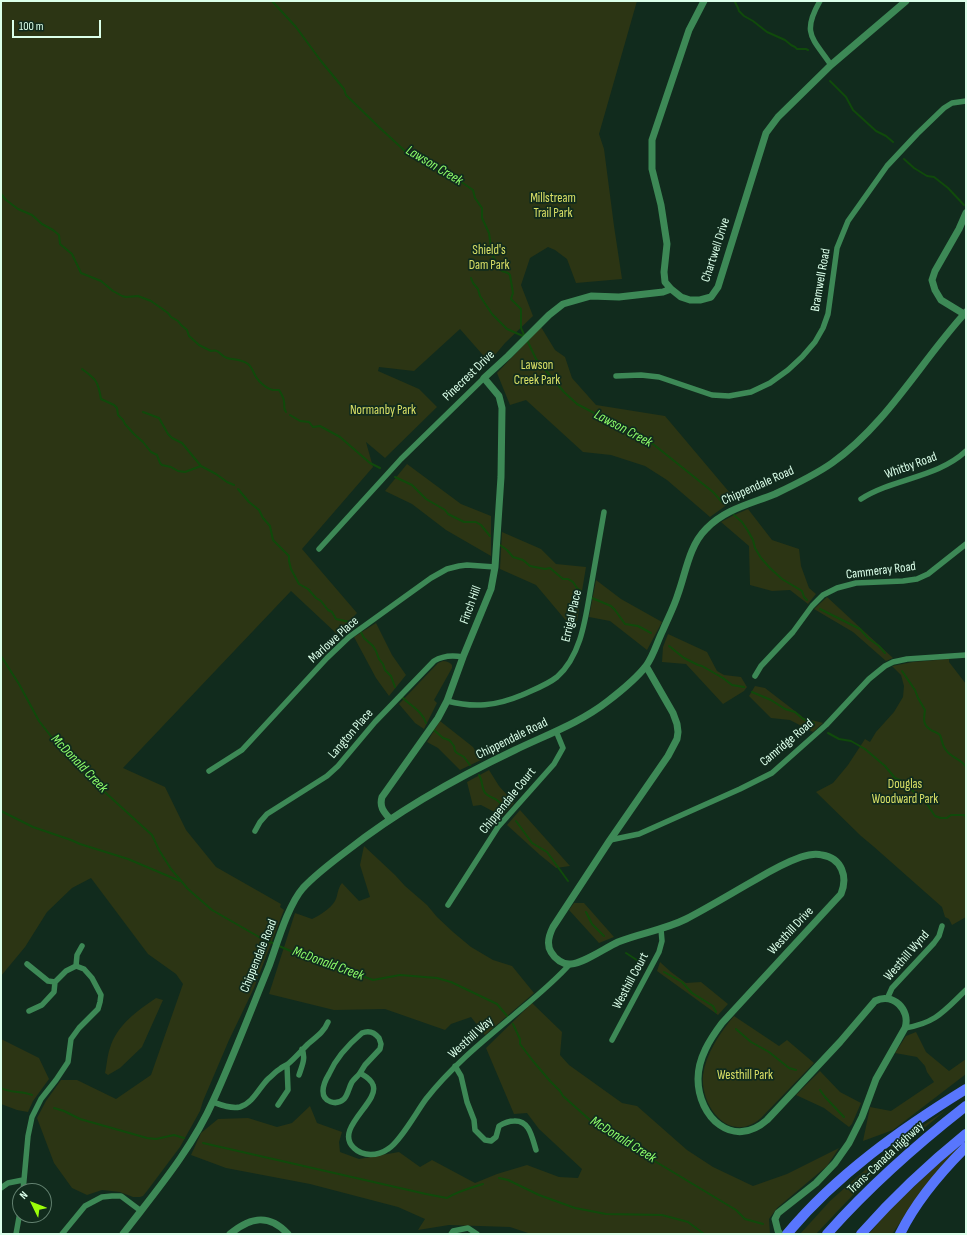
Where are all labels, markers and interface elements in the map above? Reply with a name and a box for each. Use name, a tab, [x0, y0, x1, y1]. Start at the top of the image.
scale bar	[14, 12, 103, 38]
text: 100 m	[19, 19, 44, 34]
water label: Lawson Creek	[402, 142, 466, 190]
park label: Millstream Trail Park	[530, 191, 576, 222]
street label: Chartwell Drive	[698, 216, 734, 284]
park label: Shield's Dam Park	[469, 243, 509, 274]
street label: Bramwell Road	[808, 247, 834, 313]
street label: Pinecrest Drive	[440, 347, 498, 405]
park label: Lawson Creek Park	[514, 358, 560, 389]
park label: Normanby Park	[350, 403, 416, 419]
water label: Lawson Creek	[591, 407, 655, 451]
street label: Whitby Road	[883, 449, 939, 483]
street label: Chippendale Road	[719, 463, 797, 509]
street label: Cammeray Road	[845, 559, 917, 583]
street label: Finch Hill	[457, 584, 485, 626]
street label: Errigal Place	[558, 588, 586, 644]
street label: Marlowe Place	[306, 613, 362, 667]
street label: Langton Place	[325, 706, 377, 762]
street label: Chippendale Road	[474, 715, 550, 763]
street label: Camridge Road	[757, 716, 817, 770]
water label: McDonald Creek	[47, 731, 111, 797]
street label: Chippendale Court	[476, 765, 540, 837]
park label: Douglas Woodward Park	[872, 777, 938, 808]
street label: Westhill Drive	[765, 904, 817, 958]
street label: Chippendale Road	[237, 917, 281, 995]
street label: Westhill Wynd	[881, 928, 933, 984]
water label: McDonald Creek	[290, 943, 366, 985]
street label: Westhill Court	[610, 950, 652, 1012]
street label: Westhill Way	[445, 1014, 497, 1062]
park label: Westhill Park	[717, 1068, 773, 1084]
water label: McDonald Creek	[587, 1113, 659, 1167]
street label: Trans-Canada Highway	[845, 1119, 927, 1197]
north arrow	[12, 1183, 52, 1223]
text: N	[17, 1189, 30, 1202]

